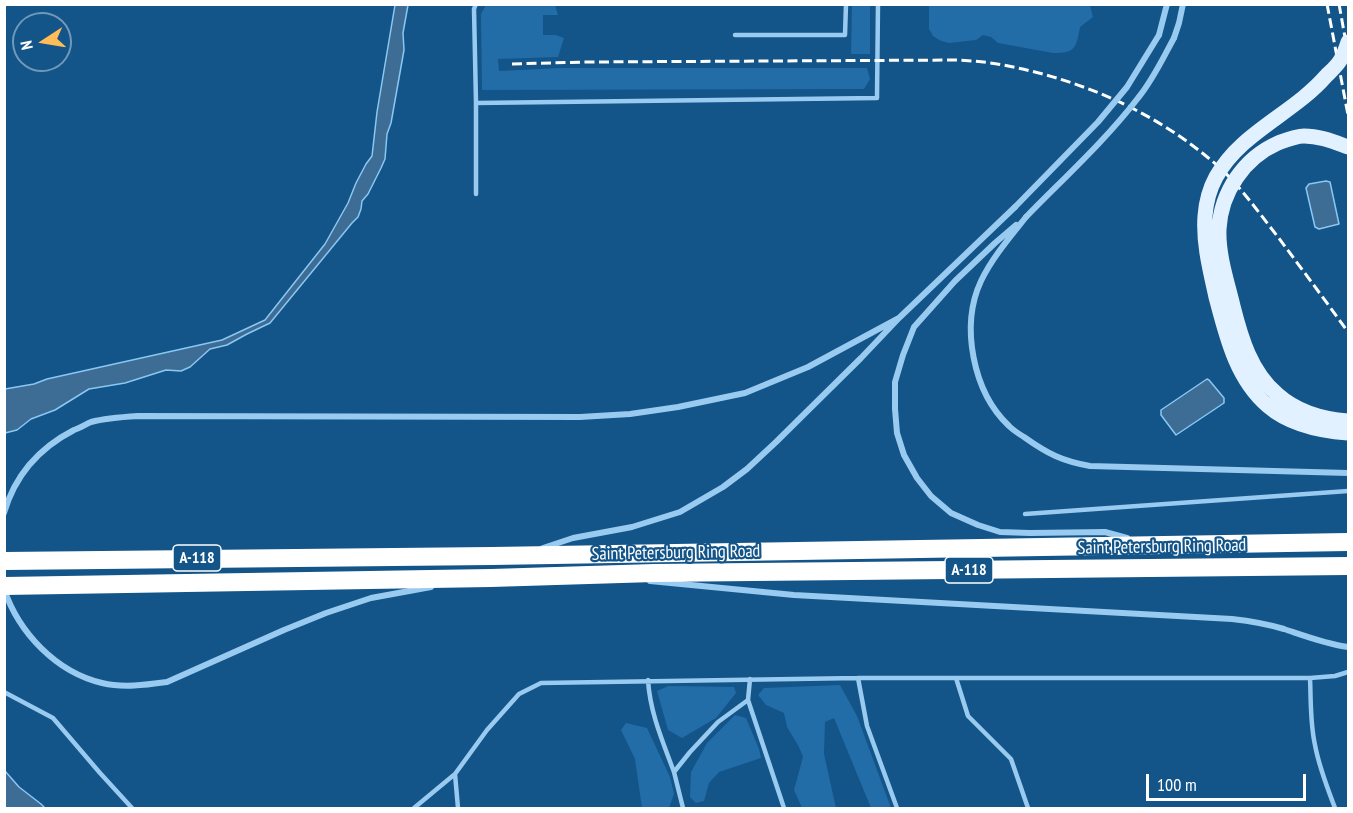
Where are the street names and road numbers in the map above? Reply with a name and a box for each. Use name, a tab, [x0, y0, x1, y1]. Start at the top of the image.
street label: Saint Petersburg Ring Road	[1077, 535, 1247, 559]
street label: Saint Petersburg Ring Road	[591, 541, 761, 565]
road number: А-118	[173, 545, 221, 571]
road number: А-118	[945, 557, 993, 583]

